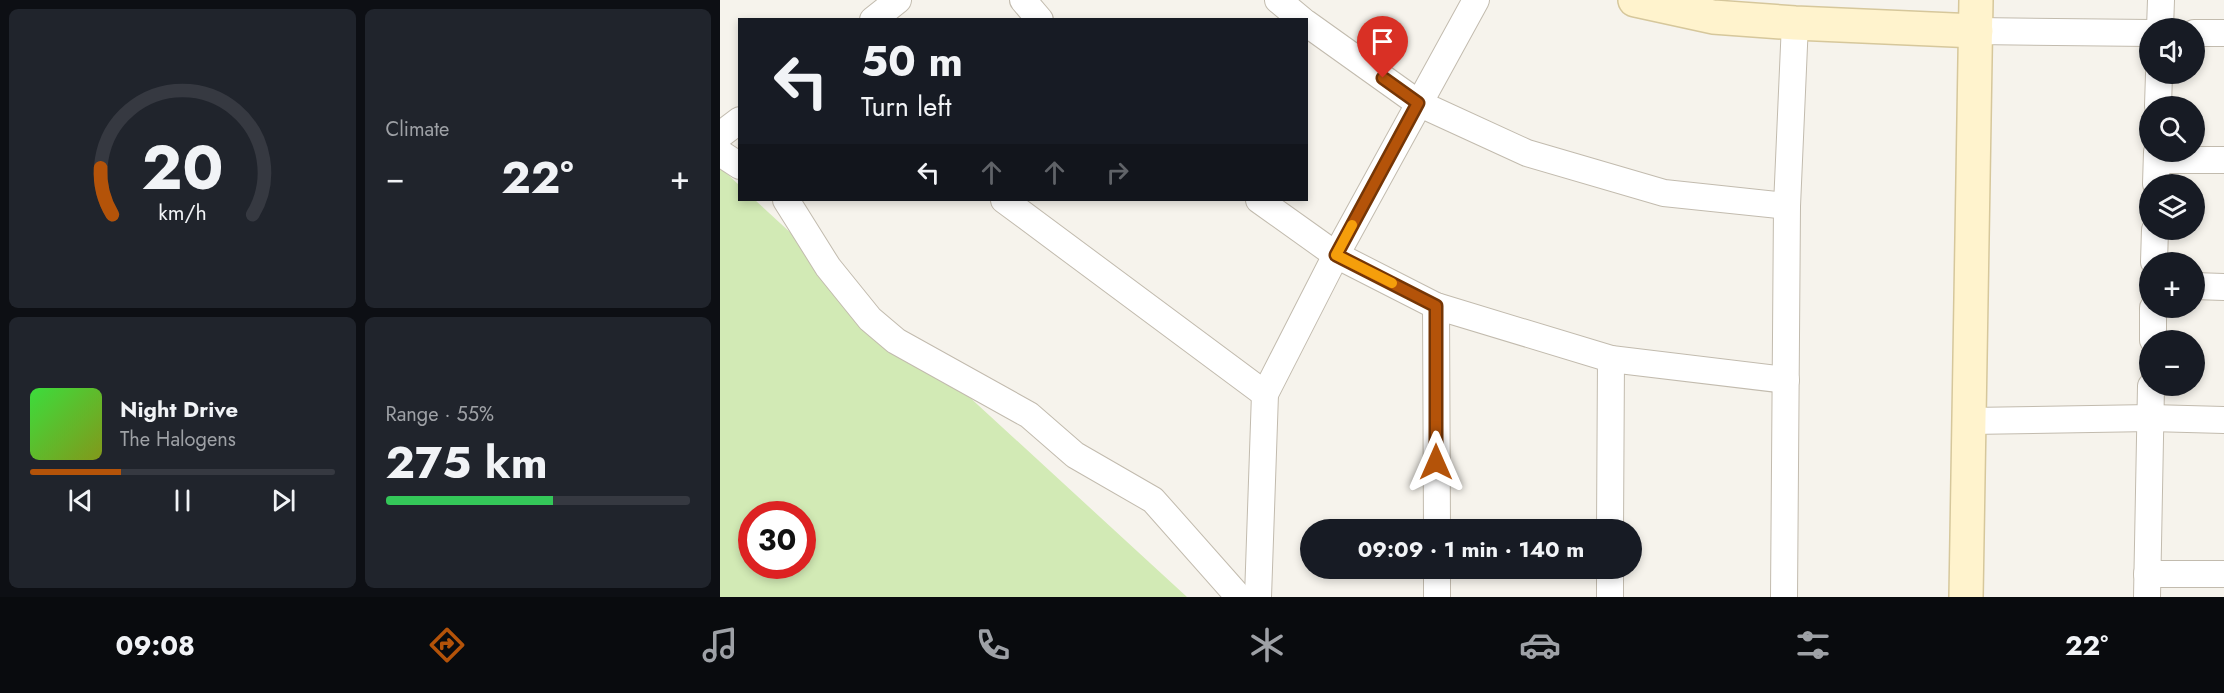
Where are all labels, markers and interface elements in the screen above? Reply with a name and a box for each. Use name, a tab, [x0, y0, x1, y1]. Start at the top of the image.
pin	[1357, 16, 1408, 78]
map controls	[2139, 18, 2205, 396]
button: sound	[2139, 18, 2205, 84]
icon: arrive	[1366, 25, 1399, 58]
text: 50 m	[861, 31, 963, 92]
icon: left	[762, 42, 840, 120]
text: Turn left	[861, 87, 951, 126]
button: search	[2139, 96, 2205, 162]
text: Climate	[386, 115, 449, 144]
text: 20	[141, 122, 223, 212]
text: 22°	[501, 145, 574, 210]
text: −	[386, 154, 405, 201]
text: +	[670, 154, 690, 201]
icon: left	[912, 156, 945, 189]
icon: ahead	[975, 156, 1008, 189]
icon: ahead	[1038, 156, 1071, 189]
icon: right	[1101, 156, 1134, 189]
button: layers	[2139, 174, 2205, 240]
text: km/h	[158, 198, 206, 229]
button: +	[2139, 252, 2205, 318]
button: −	[2139, 330, 2205, 396]
text: Night Drive	[120, 393, 238, 425]
text: Range · 55%	[386, 400, 494, 429]
text: The Halogens	[120, 425, 236, 454]
text: 275 km	[386, 430, 548, 495]
position arrow	[1404, 430, 1468, 494]
icon: previous	[64, 484, 97, 517]
icon: pause	[166, 484, 199, 517]
icon: next	[267, 484, 300, 517]
speed limit sign: 30	[738, 501, 816, 579]
text: 09:09 · 1 min · 140 m	[1358, 533, 1584, 565]
icon: directions	[426, 624, 468, 666]
icon: music	[699, 624, 741, 666]
icon: phone	[972, 624, 1014, 666]
icon: climate	[1246, 624, 1288, 666]
icon: car	[1519, 624, 1561, 666]
icon: filters	[1792, 624, 1834, 666]
text: 09:08	[116, 626, 195, 665]
text: 22°	[2065, 626, 2108, 665]

